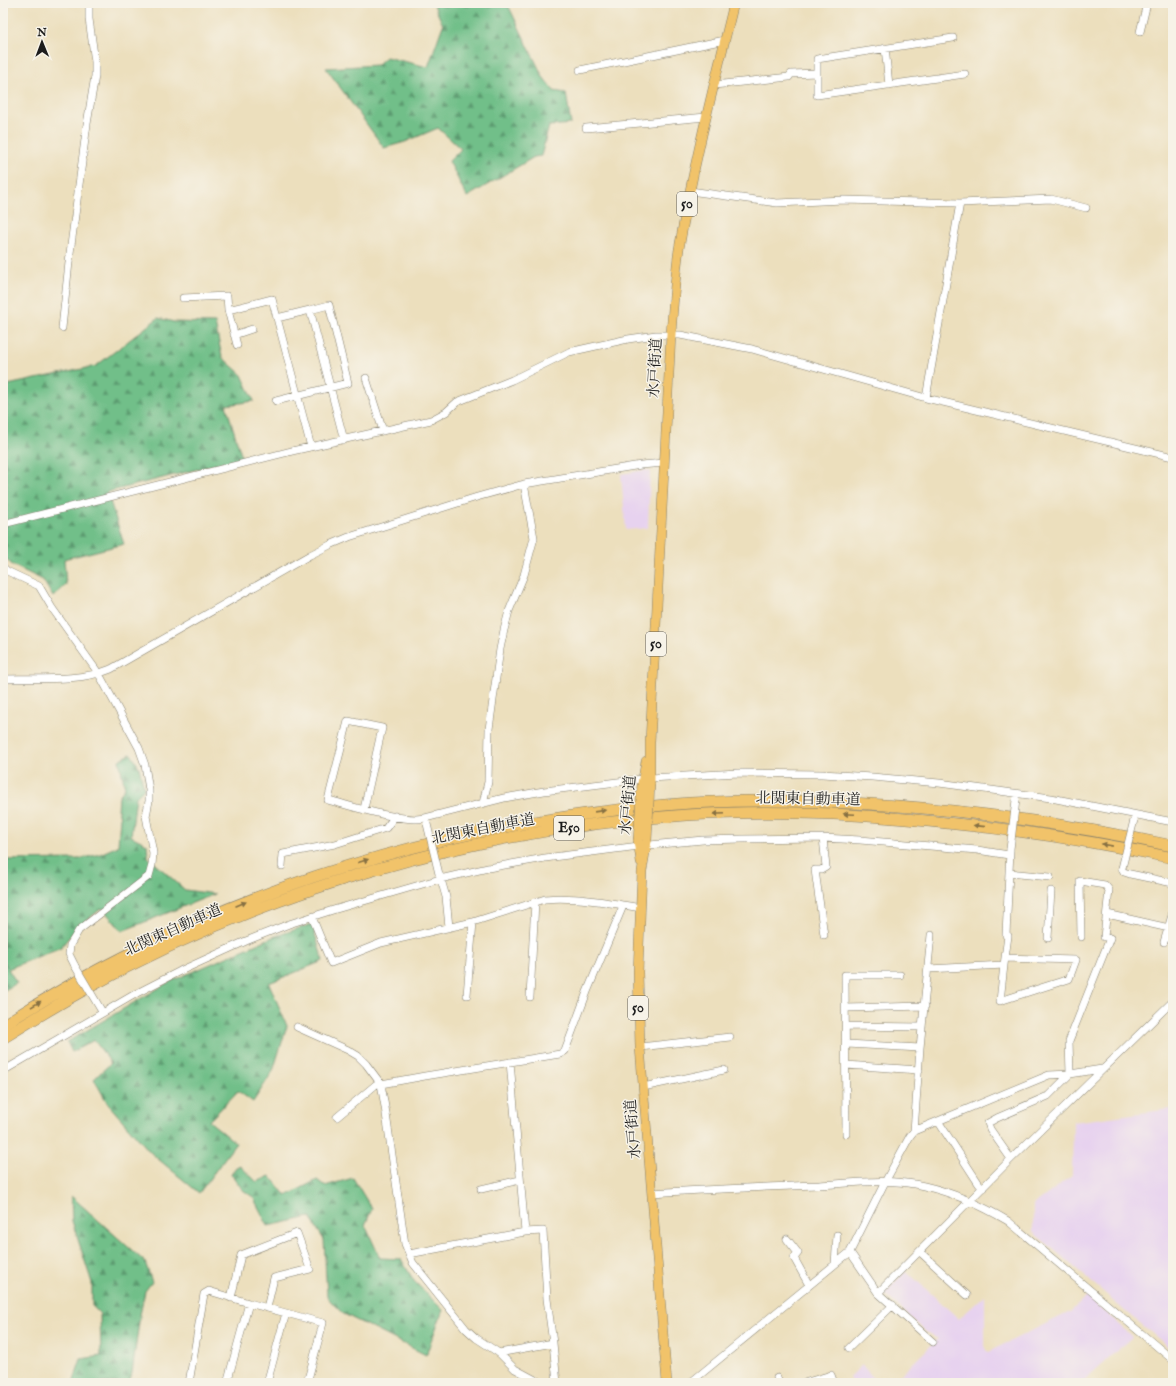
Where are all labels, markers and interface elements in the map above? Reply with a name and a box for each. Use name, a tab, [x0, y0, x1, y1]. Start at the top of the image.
north arrow	[22, 22, 62, 62]
text: N	[36, 26, 47, 40]
road number: 50	[677, 192, 697, 216]
street label: 水戸街道	[644, 338, 666, 398]
road number: 50	[646, 632, 666, 656]
street label: 水戸街道	[616, 774, 640, 836]
street label: 北関東自動車道	[755, 789, 861, 809]
one-way arrow	[594, 808, 606, 814]
street label: 北関東自動車道	[430, 810, 536, 848]
one-way arrow	[712, 811, 725, 817]
one-way arrow	[843, 811, 855, 818]
road number: E50	[554, 816, 584, 840]
one-way arrow	[973, 823, 985, 829]
one-way arrow	[1101, 842, 1113, 848]
one-way arrow	[357, 858, 369, 864]
street label: 北関東自動車道	[121, 900, 225, 960]
one-way arrow	[235, 900, 247, 906]
road number: 50	[628, 996, 648, 1020]
one-way arrow	[31, 1000, 41, 1008]
street label: 水戸街道	[621, 1098, 645, 1160]

